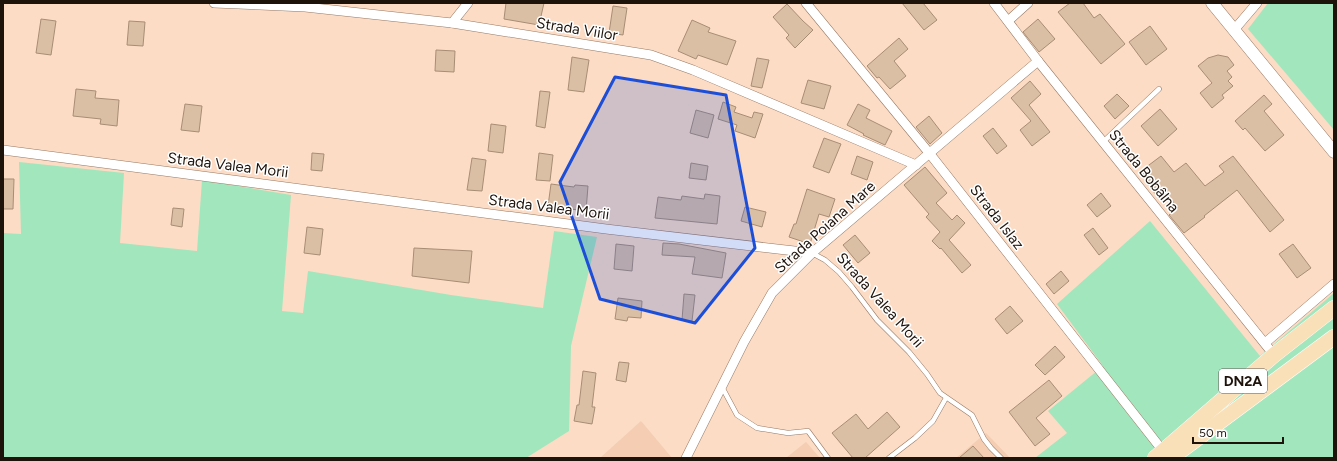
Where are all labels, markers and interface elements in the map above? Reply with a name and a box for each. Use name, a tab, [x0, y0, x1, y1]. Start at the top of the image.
street label: Strada Viilor	[535, 14, 619, 44]
street label: Strada Bobâlna	[1105, 126, 1183, 216]
street label: Strada Valea Morii	[167, 149, 289, 181]
street label: Strada Poiana Mare	[771, 177, 879, 277]
street label: Strada Islaz	[966, 181, 1028, 253]
street label: Strada Valea Morii	[488, 191, 610, 223]
street label: Strada Valea Morii	[833, 249, 927, 351]
road number: DN2A	[1219, 369, 1267, 393]
scale bar	[1193, 419, 1283, 445]
text: 50 m	[1199, 426, 1227, 440]

